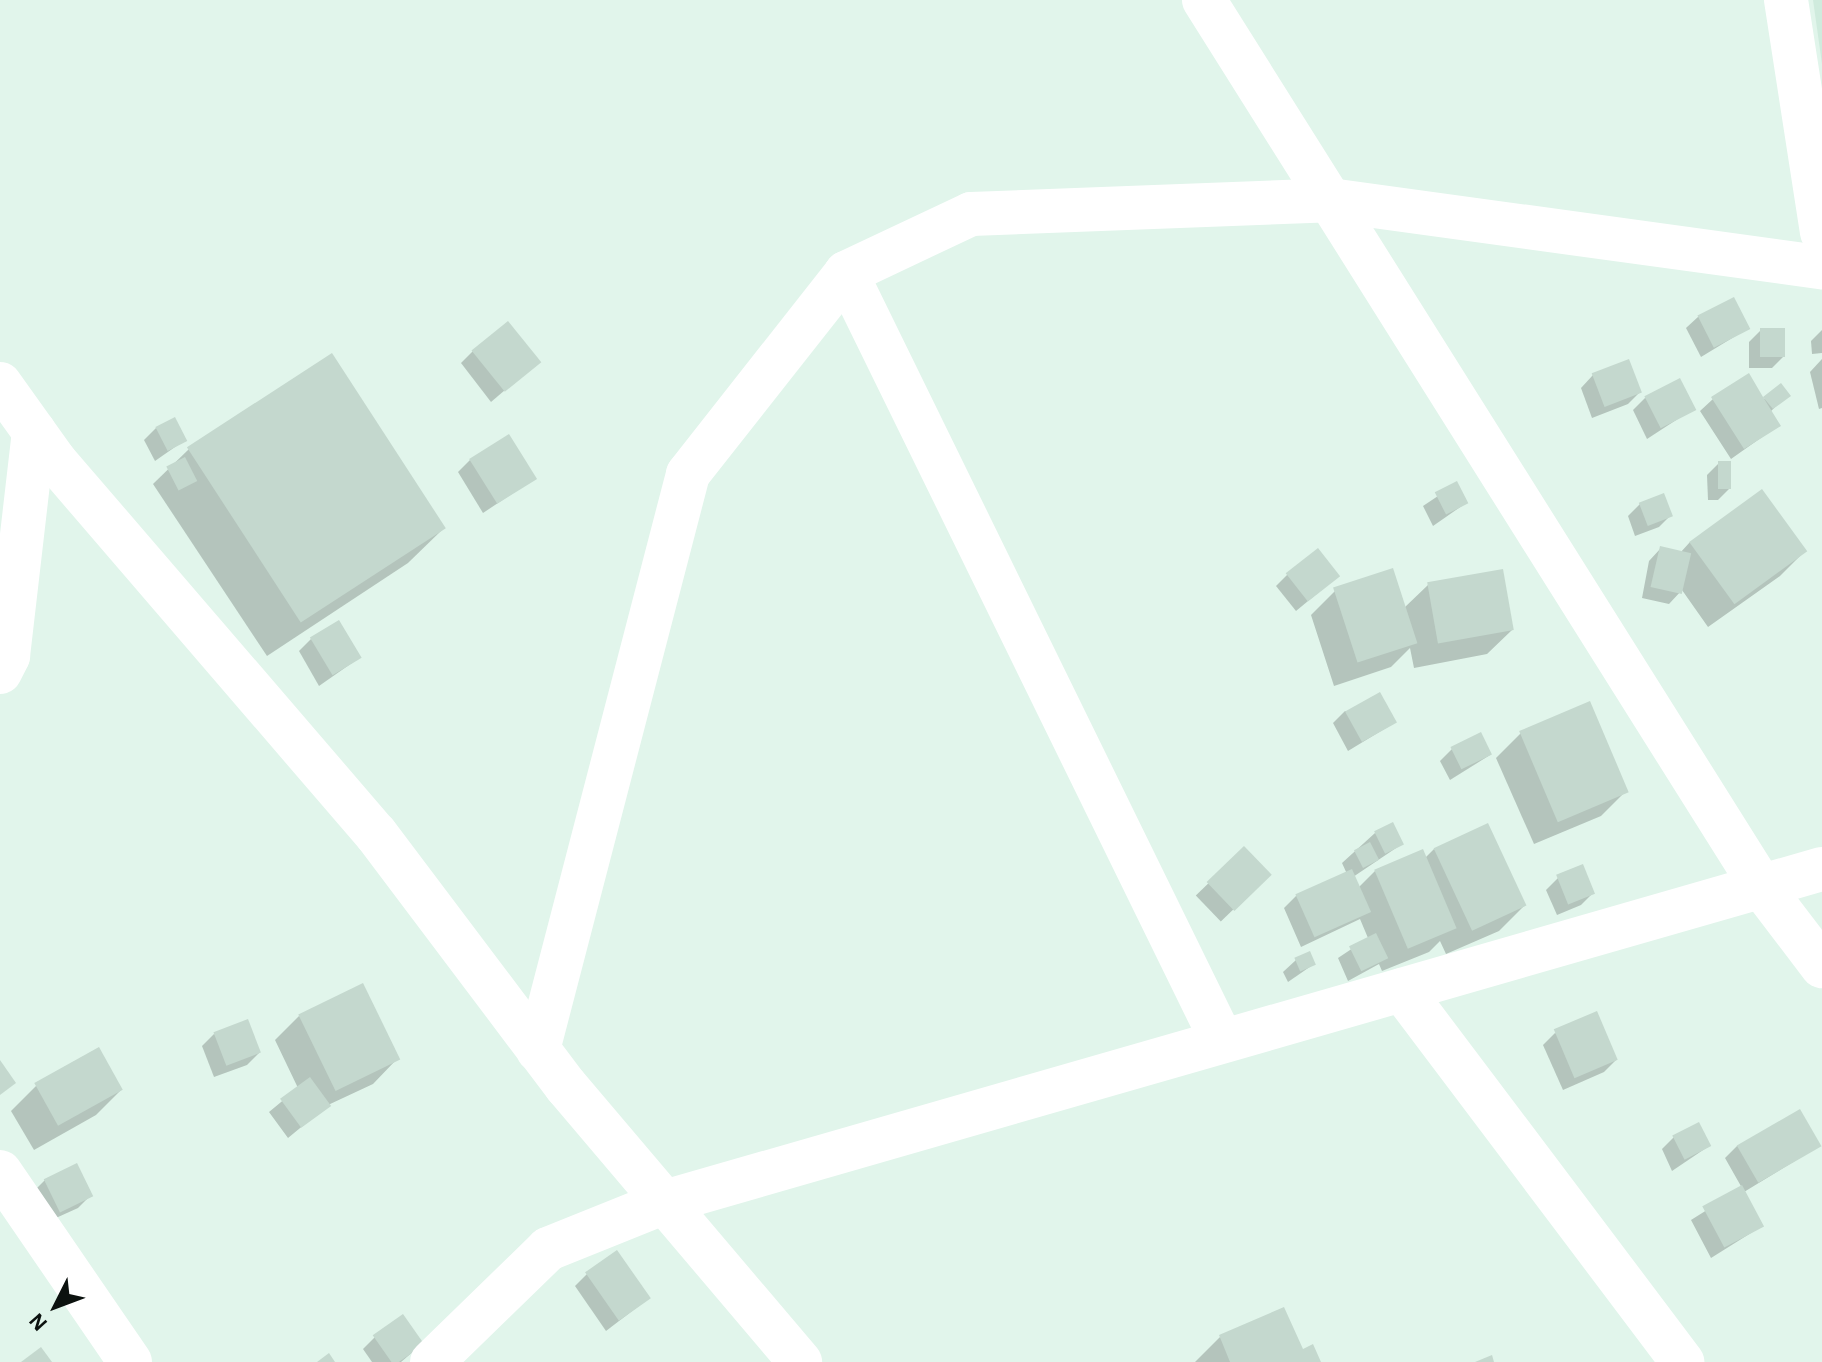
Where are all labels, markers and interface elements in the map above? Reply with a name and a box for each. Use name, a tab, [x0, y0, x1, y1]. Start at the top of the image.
north arrow	[16, 1266, 96, 1346]
text: N	[25, 1309, 51, 1335]

